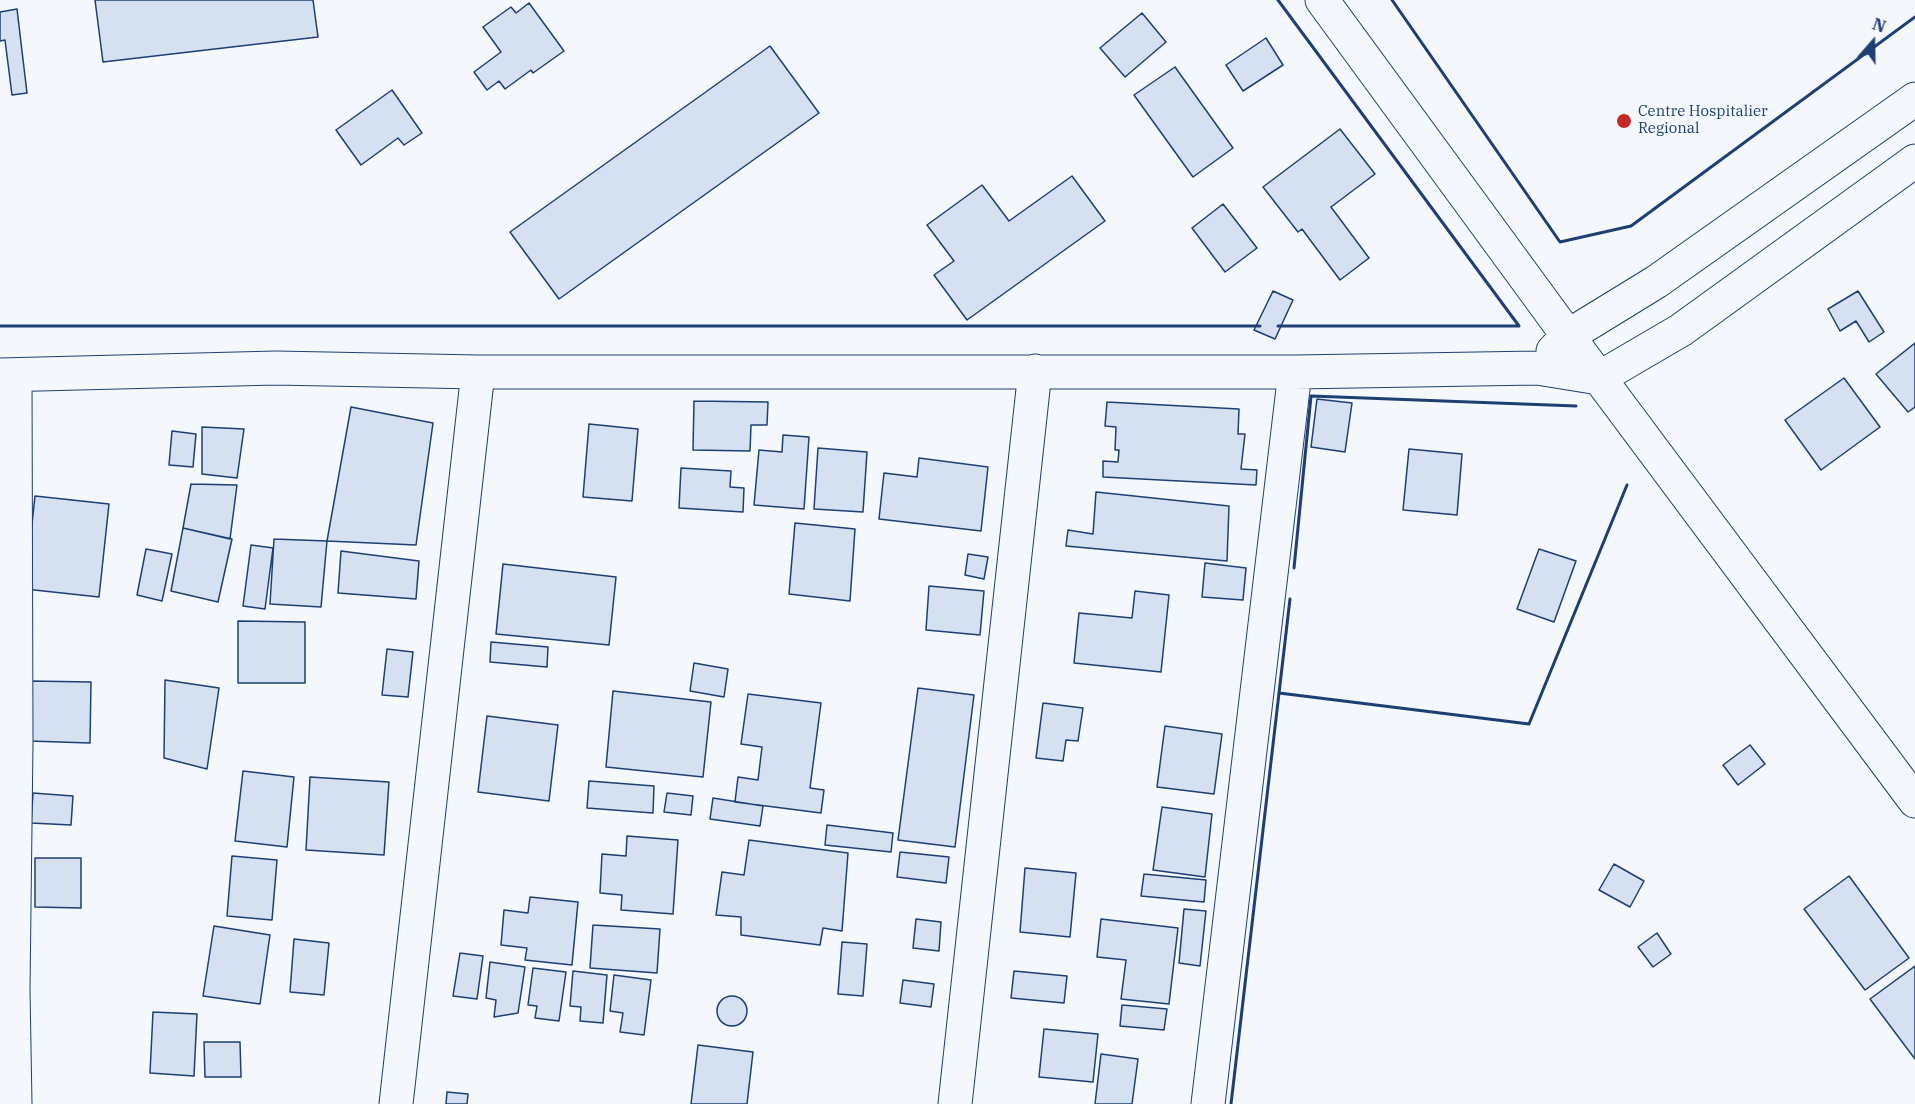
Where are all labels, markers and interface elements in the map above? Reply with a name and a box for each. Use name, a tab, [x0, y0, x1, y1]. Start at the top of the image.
north arrow	[1843, 12, 1903, 72]
text: N	[1870, 14, 1889, 37]
place label: Centre Hospitalier Regional	[1638, 103, 1768, 138]
marker: Centre Hospitalier Regional	[1615, 112, 1633, 130]

